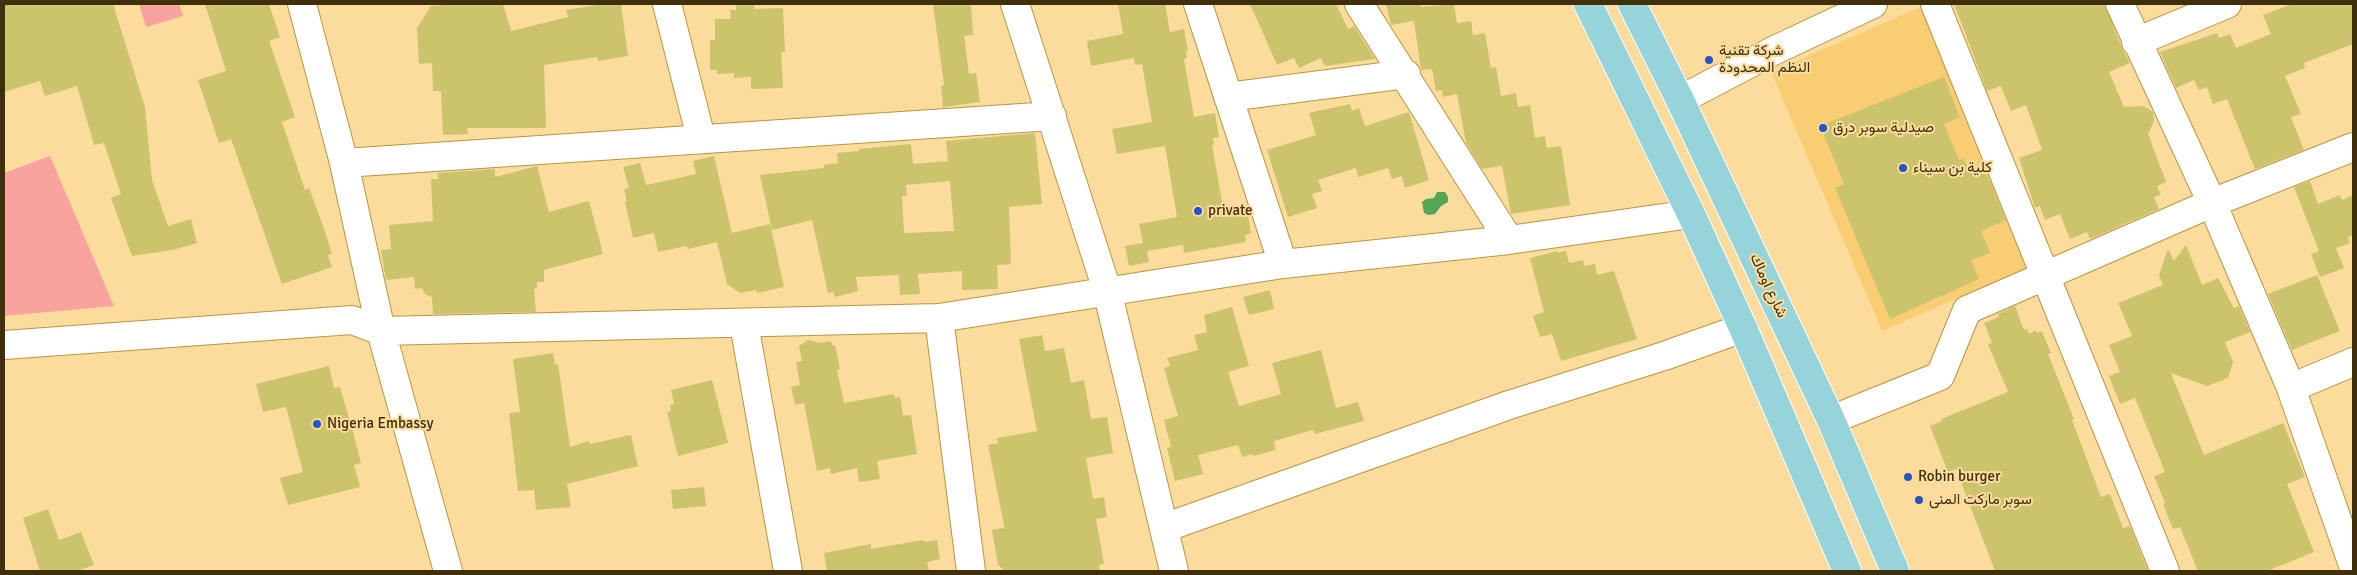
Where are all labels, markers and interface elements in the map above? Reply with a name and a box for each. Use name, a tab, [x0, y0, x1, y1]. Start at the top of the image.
place label: شركة تقنية النظم المحدودة	[1719, 42, 1810, 77]
marker: شركة تقنية النظم المحدودة	[1703, 54, 1715, 66]
place label: صيدلية سوبر درق	[1833, 119, 1934, 137]
marker: صيدلية سوبر درق	[1817, 122, 1829, 134]
place label: كلية بن سيناء	[1913, 159, 1992, 177]
marker: كلية بن سيناء	[1897, 162, 1909, 174]
place label: private	[1208, 202, 1253, 220]
marker: private	[1192, 205, 1204, 217]
street label: شارع اوماك	[1745, 251, 1791, 321]
place label: Nigeria Embassy	[327, 415, 434, 433]
marker: Nigeria Embassy	[311, 418, 323, 430]
place label: Robin burger	[1918, 468, 2001, 486]
marker: Robin burger	[1902, 471, 1914, 483]
place label: سوبر ماركت المنى	[1929, 491, 2032, 509]
marker: سوبر ماركت المنى	[1913, 494, 1925, 506]

